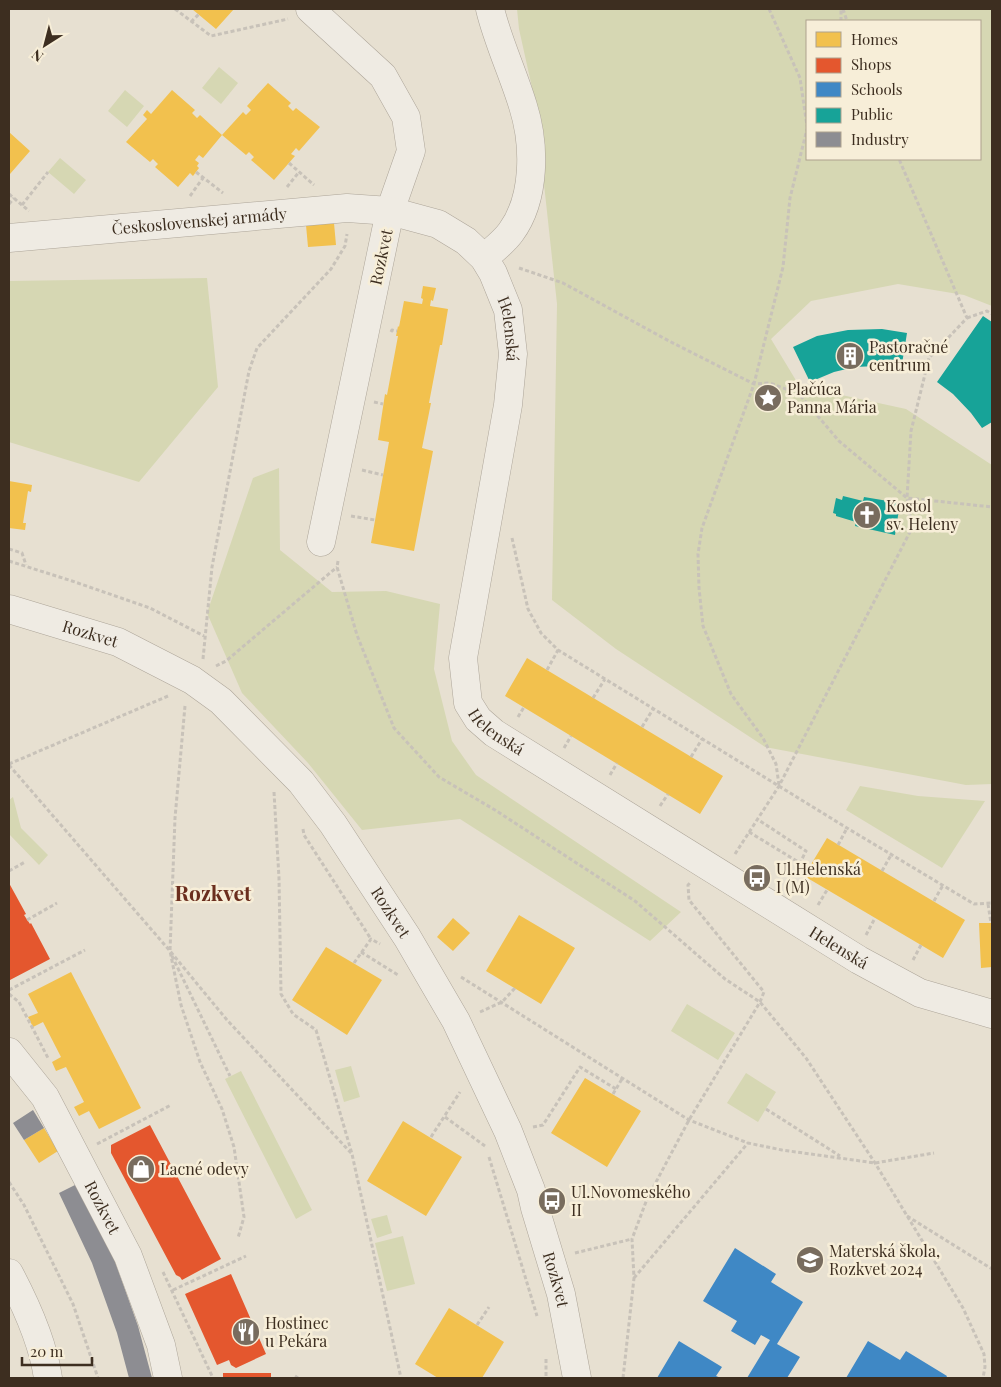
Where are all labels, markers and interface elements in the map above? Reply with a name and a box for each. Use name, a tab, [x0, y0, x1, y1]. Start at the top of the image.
north arrow	[20, 20, 70, 70]
legend	[806, 20, 981, 160]
text: Homes	[851, 29, 898, 49]
text: N	[27, 45, 47, 67]
text: Shops	[851, 54, 892, 74]
text: Schools	[851, 79, 903, 99]
text: Public	[851, 104, 893, 124]
text: Industry	[851, 129, 909, 149]
street label: Československej armády	[111, 202, 288, 239]
street label: Rozkvet	[364, 227, 397, 287]
street label: Helenská	[493, 293, 524, 363]
place label: Pastoračné centrum	[869, 336, 948, 375]
building icon: Pastoračné centrum	[835, 341, 865, 371]
place label: Plačúca Panna Mária	[787, 378, 877, 417]
place icon: Plačúca Panna Mária	[753, 383, 783, 413]
place label: Kostol sv. Heleny	[886, 495, 958, 534]
church icon: Kostol sv. Heleny	[852, 500, 882, 530]
street label: Rozkvet	[60, 615, 121, 652]
street label: Helenská	[464, 704, 529, 759]
place label: Ul.Helenská I (M)	[776, 858, 861, 897]
bus stop icon: Ul.Helenská I (M)	[742, 863, 772, 893]
district label: Rozkvet	[175, 878, 252, 906]
street label: Rozkvet	[367, 882, 416, 942]
street label: Helenská	[806, 921, 872, 973]
shop icon: Lacné odevy	[126, 1154, 156, 1184]
place label: Lacné odevy	[160, 1158, 249, 1179]
street label: Rozkvet	[80, 1177, 126, 1237]
place label: Ul.Novomeského II	[571, 1181, 691, 1220]
bus stop icon: Ul.Novomeského II	[537, 1186, 567, 1216]
place label: Materská škola, Rozkvet 2024	[829, 1240, 940, 1279]
school or university icon: Materská škola, Rozkvet 2024	[795, 1245, 825, 1275]
street label: Rozkvet	[539, 1249, 574, 1309]
place label: Hostinec u Pekára	[265, 1312, 329, 1351]
restaurant icon: Hostinec u Pekára	[231, 1317, 261, 1347]
scale bar	[22, 1334, 92, 1366]
text: 20 m	[30, 1341, 64, 1361]

